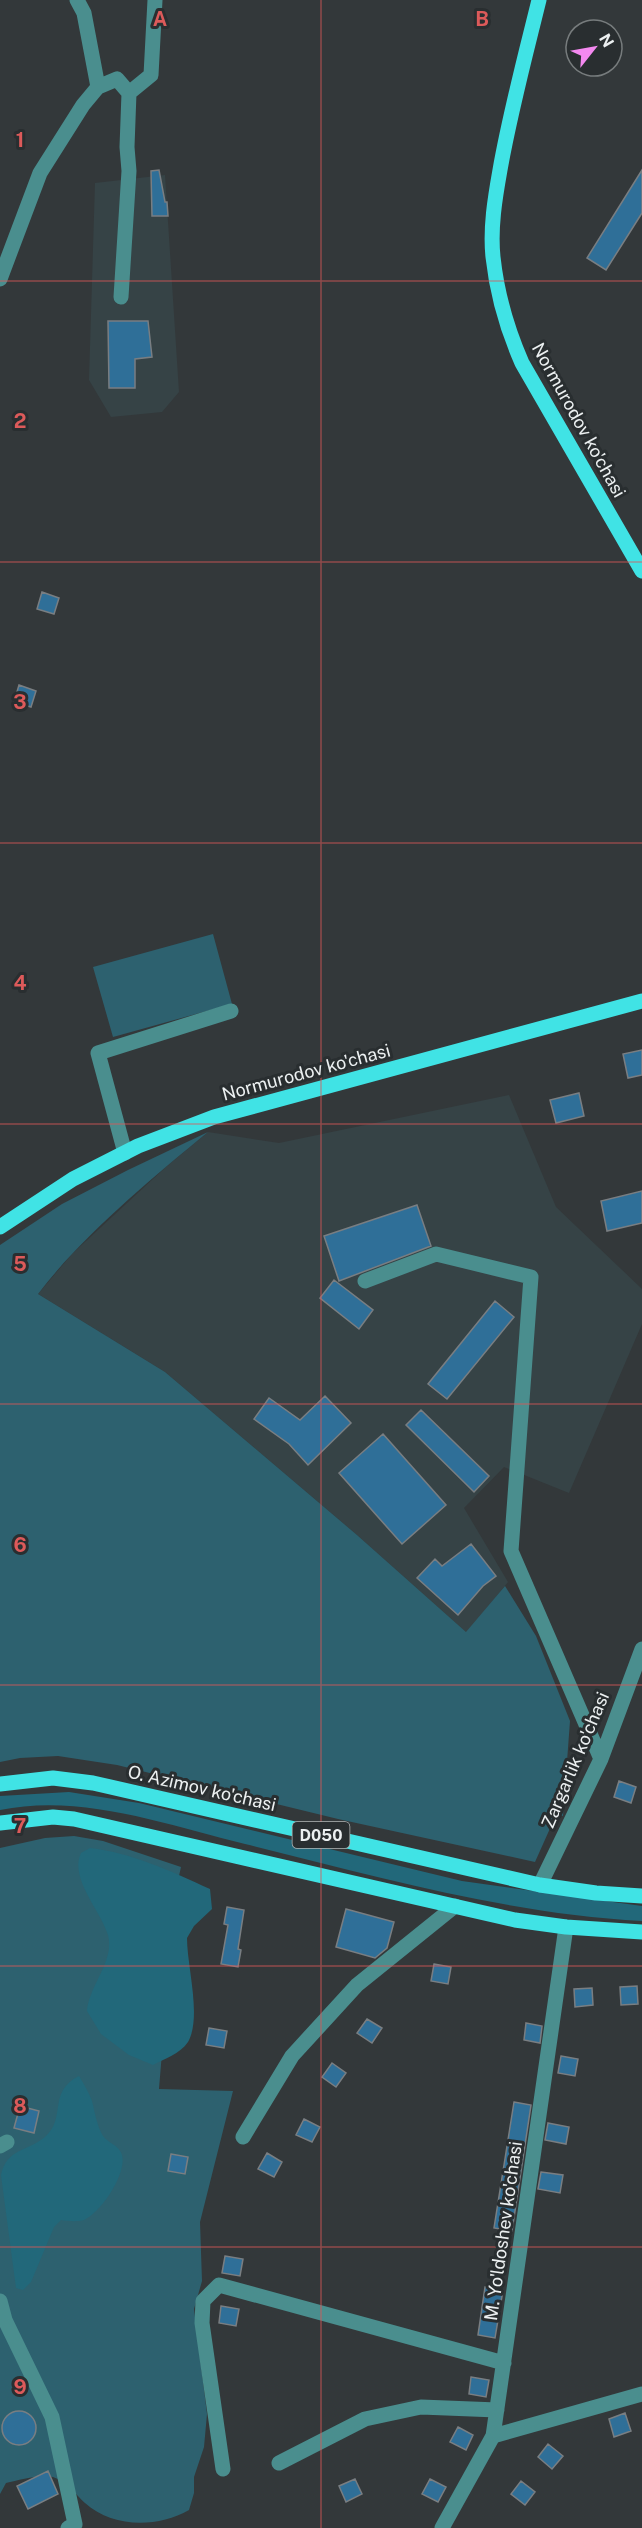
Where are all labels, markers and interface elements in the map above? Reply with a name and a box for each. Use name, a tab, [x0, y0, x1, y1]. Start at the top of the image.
text: A	[153, 7, 167, 31]
text: B	[475, 7, 489, 31]
north arrow	[564, 18, 624, 78]
text: N	[595, 30, 618, 51]
text: 1	[16, 128, 24, 152]
street label: Normurodov ko'chasi	[528, 339, 630, 501]
text: 2	[14, 409, 26, 433]
text: 3	[13, 690, 27, 714]
text: 4	[13, 971, 27, 995]
street label: Normurodov ko'chasi	[220, 1039, 392, 1105]
text: 5	[13, 1252, 27, 1276]
text: 6	[13, 1533, 27, 1557]
street label: Zargarlik ko'chasi	[537, 1689, 613, 1831]
street label: O. Azimov ko'chasi	[126, 1761, 278, 1815]
text: 7	[14, 1814, 26, 1838]
road number: D050	[292, 1822, 350, 1848]
text: 8	[13, 2094, 27, 2118]
street label: M. Yo'ldoshev ko'chasi	[480, 2140, 526, 2322]
text: 9	[13, 2375, 27, 2399]

